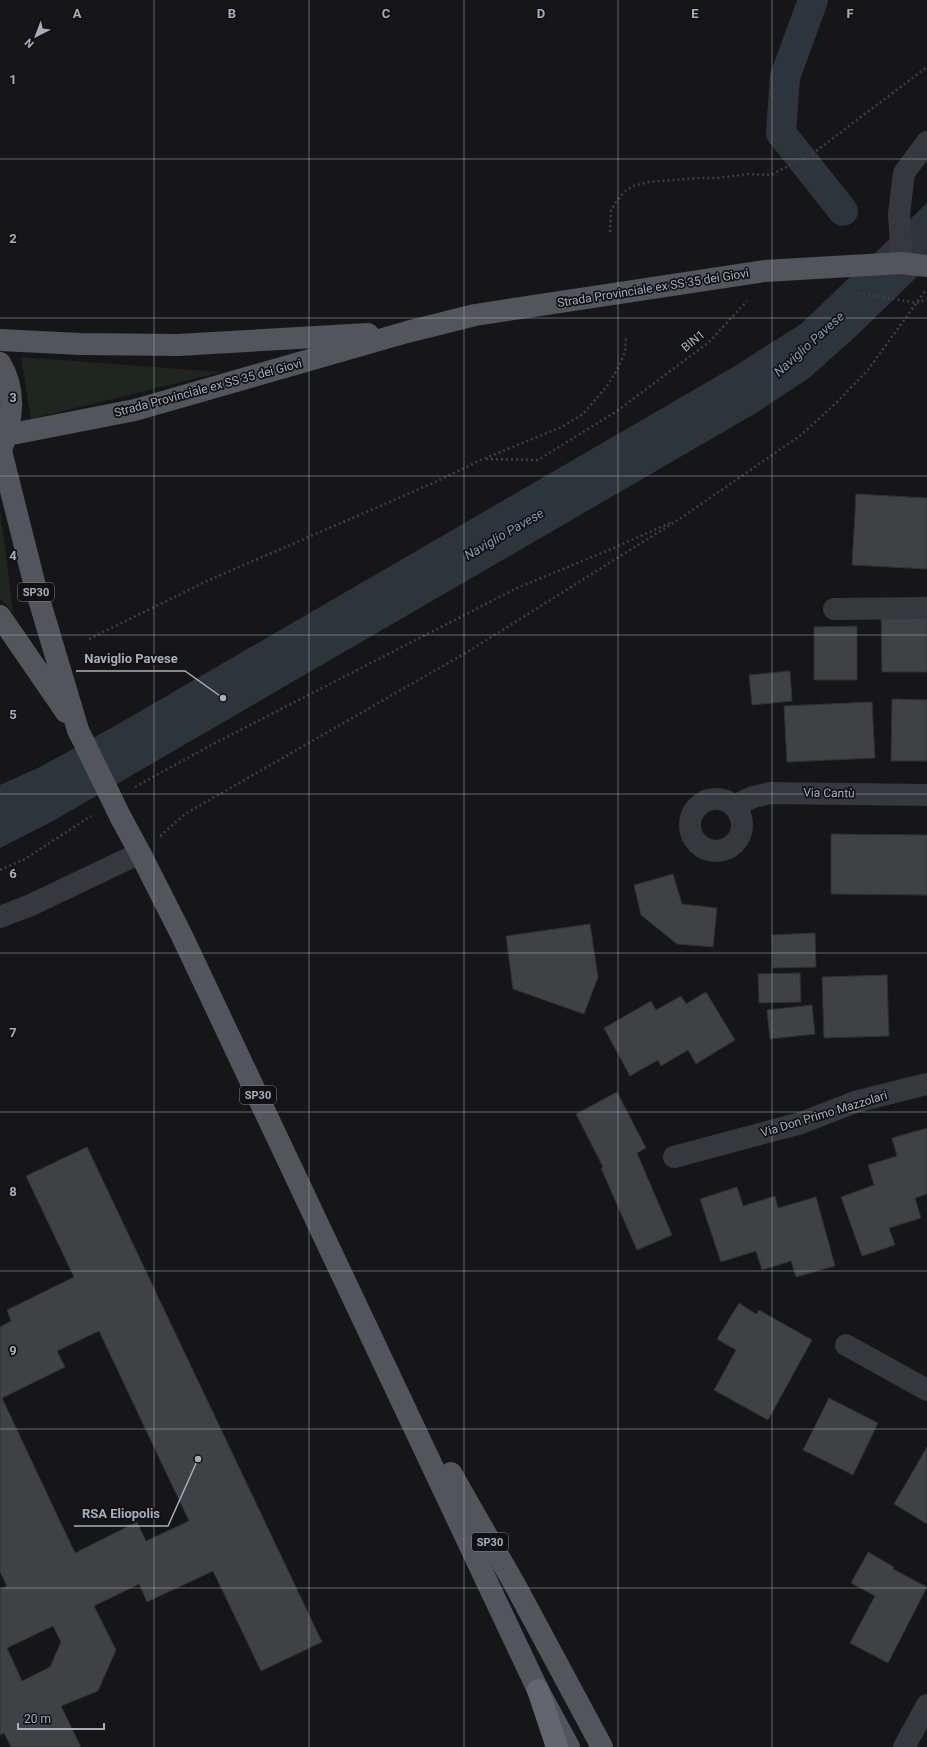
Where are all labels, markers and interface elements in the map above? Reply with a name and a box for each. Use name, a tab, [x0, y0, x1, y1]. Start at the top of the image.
text: A	[73, 6, 82, 21]
text: B	[228, 6, 236, 21]
text: C	[382, 6, 391, 21]
text: D	[537, 6, 545, 21]
text: E	[691, 6, 699, 21]
text: F	[846, 6, 854, 21]
north arrow	[16, 16, 56, 56]
text: N	[22, 35, 37, 50]
text: 1	[9, 72, 17, 87]
text: 2	[9, 231, 17, 246]
street label: Strada Provinciale ex SS 35 dei Giovi	[556, 266, 750, 310]
water label: Naviglio Pavese	[771, 308, 847, 379]
street label: BIN1	[678, 327, 708, 355]
street label: Strada Provinciale ex SS 35 dei Giovi	[113, 356, 304, 420]
text: 3	[9, 390, 17, 405]
water label: Naviglio Pavese	[462, 505, 547, 563]
text: 4	[9, 548, 17, 563]
road number: SP30	[18, 583, 54, 601]
callout: Naviglio Pavese	[76, 646, 185, 671]
text: Naviglio Pavese	[84, 651, 178, 666]
text: 5	[9, 707, 17, 722]
street label: Via Cantù	[803, 786, 855, 800]
text: 6	[9, 866, 17, 881]
text: 7	[9, 1025, 17, 1040]
road number: SP30	[240, 1086, 276, 1104]
street label: Via Don Primo Mazzolari	[759, 1088, 889, 1140]
text: 8	[9, 1184, 17, 1199]
text: 9	[9, 1343, 17, 1358]
callout: RSA Eliopolis	[74, 1501, 168, 1526]
text: RSA Eliopolis	[82, 1506, 160, 1521]
road number: SP30	[472, 1533, 508, 1551]
scale bar	[18, 1705, 104, 1731]
text: 20 m	[24, 1712, 51, 1726]

